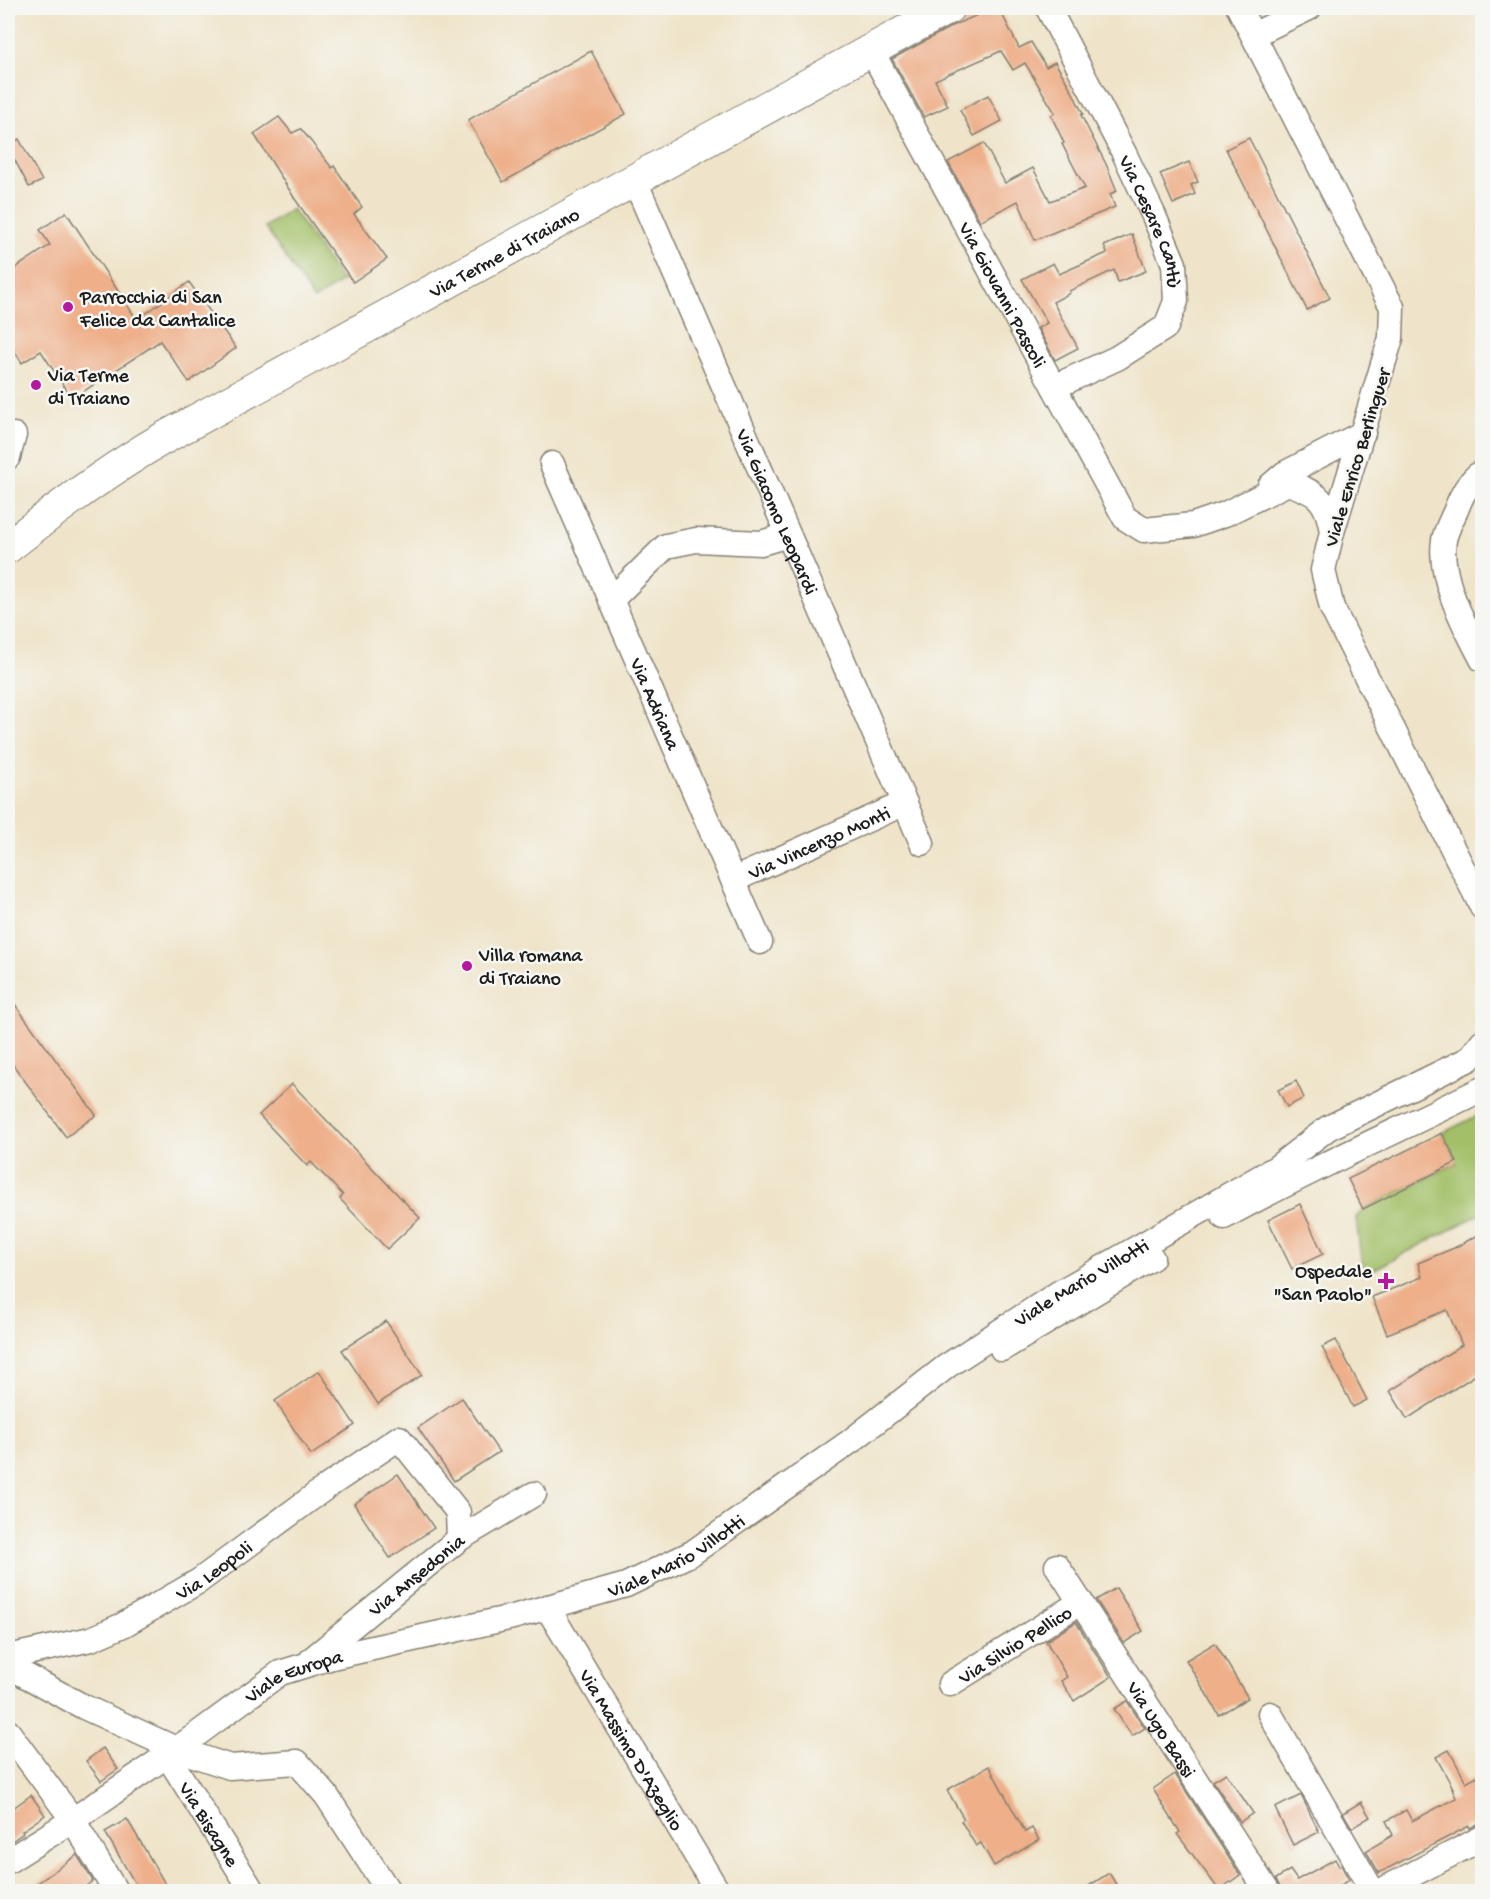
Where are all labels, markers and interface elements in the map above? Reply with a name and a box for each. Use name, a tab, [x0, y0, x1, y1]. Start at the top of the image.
street label: Via Cesare Cantù	[1111, 152, 1183, 289]
street label: Via Terme di Traiano	[425, 204, 585, 306]
street label: Via Giovanni Pascoli	[951, 218, 1049, 373]
place label: Parrocchia di San Felice da Cantalice	[79, 288, 236, 334]
marker: Parrocchia di San Felice da Cantalice	[61, 300, 75, 314]
street label: Viale Enrico Berlinguer	[1321, 364, 1398, 551]
place label: Via Terme di Traiano	[47, 366, 130, 412]
marker: Via Terme di Traiano	[29, 378, 43, 392]
street label: Via Giacomo Leopardi	[729, 425, 821, 599]
street label: Via Adriana	[622, 654, 683, 755]
street label: Via Vincenzo Monti	[745, 803, 895, 887]
place label: Villa romana di Traiano	[478, 946, 583, 992]
marker: Villa romana di Traiano	[460, 959, 474, 973]
street label: Viale Mario Villotti	[1010, 1236, 1154, 1334]
place label: Ospedale "San Paolo"	[1273, 1262, 1373, 1308]
marker: Ospedale "San Paolo"	[1377, 1272, 1395, 1290]
street label: Viale Mario Villotti	[605, 1511, 751, 1605]
street label: Via Ansedonia	[364, 1530, 471, 1624]
street label: Via Leopoli	[172, 1537, 258, 1607]
street label: Via Silvio Pellico	[954, 1603, 1077, 1691]
street label: Viale Europa	[241, 1647, 346, 1711]
street label: Via Massimo D'Azeglio	[572, 1665, 687, 1836]
street label: Via Ugo Bassi	[1119, 1678, 1199, 1783]
street label: Via Bisagne	[171, 1778, 243, 1873]

